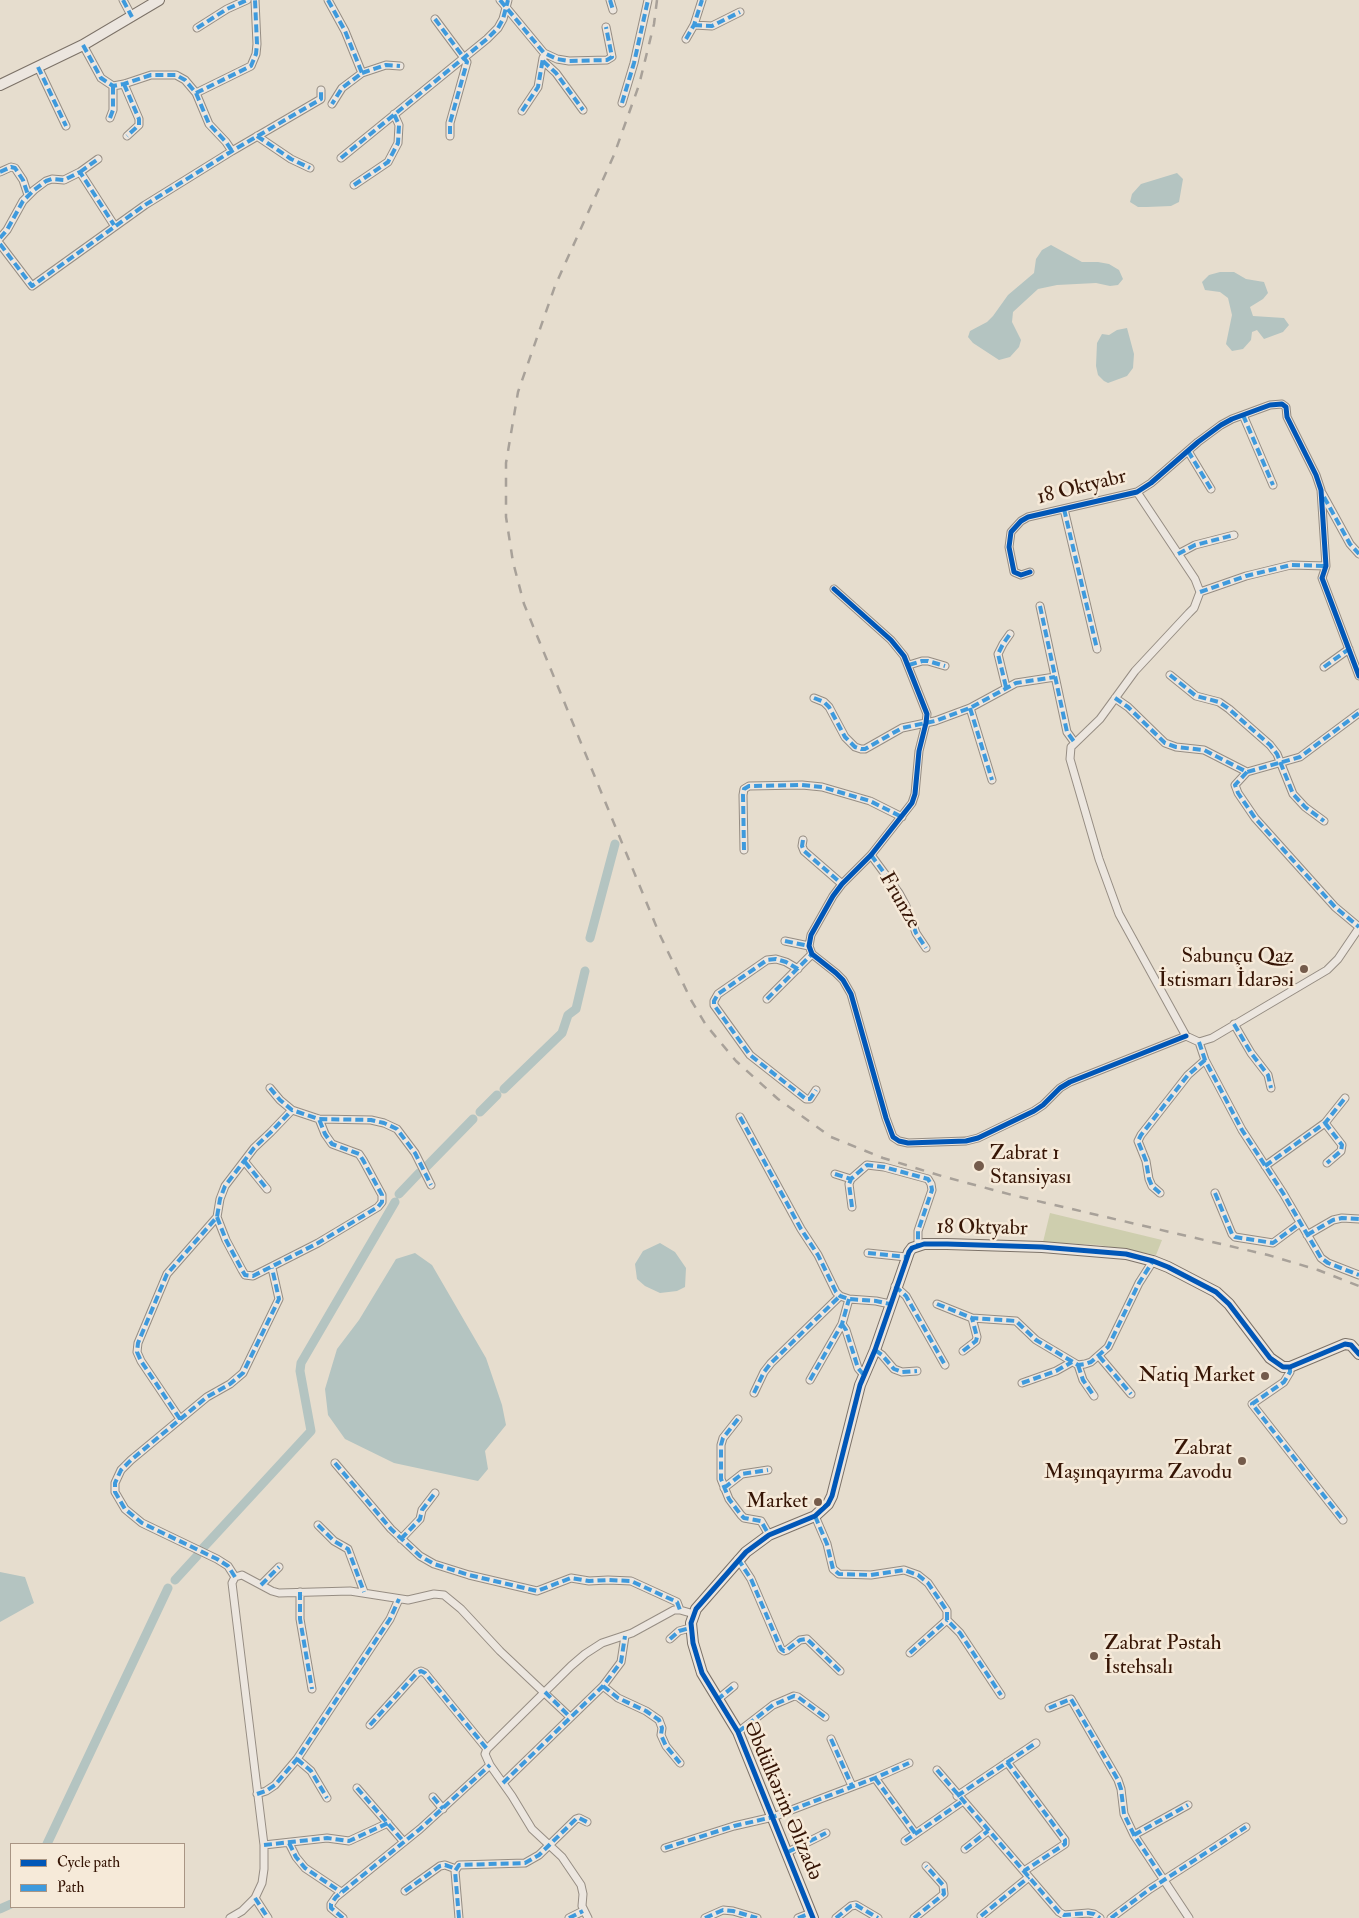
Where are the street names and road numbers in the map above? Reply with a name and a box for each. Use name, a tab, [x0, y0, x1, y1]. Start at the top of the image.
street label: 18 Oktyabr	[1035, 465, 1129, 511]
street label: Frunze	[873, 868, 925, 934]
street label: 18 Oktyabr	[936, 1216, 1028, 1242]
street label: Əbdülkərim Əlizadə	[737, 1718, 827, 1884]

